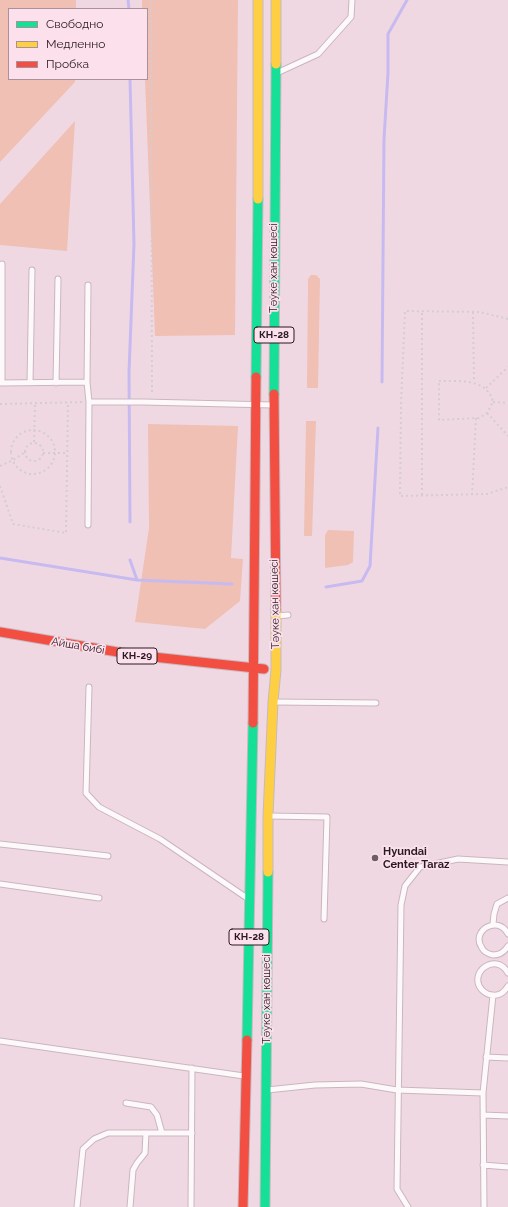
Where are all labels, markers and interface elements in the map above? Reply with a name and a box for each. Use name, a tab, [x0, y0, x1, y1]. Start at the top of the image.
legend	[8, 8, 148, 80]
text: Свободно	[46, 17, 103, 31]
text: Медленно	[46, 37, 105, 51]
text: Пробка	[46, 57, 89, 71]
street label: Тәуке хан көшесі	[267, 223, 281, 313]
road number: КН-28	[254, 327, 294, 343]
street label: Тәуке хан көшесі	[268, 559, 282, 649]
street label: Айша бибі	[50, 635, 106, 657]
road number: КН-29	[117, 648, 157, 664]
place label: Hyundai Center Taraz	[383, 845, 450, 871]
marker: Hyundai Center Taraz	[370, 853, 380, 863]
road number: КН-28	[229, 929, 269, 945]
street label: Тәуке хан көшесі	[260, 954, 274, 1044]

